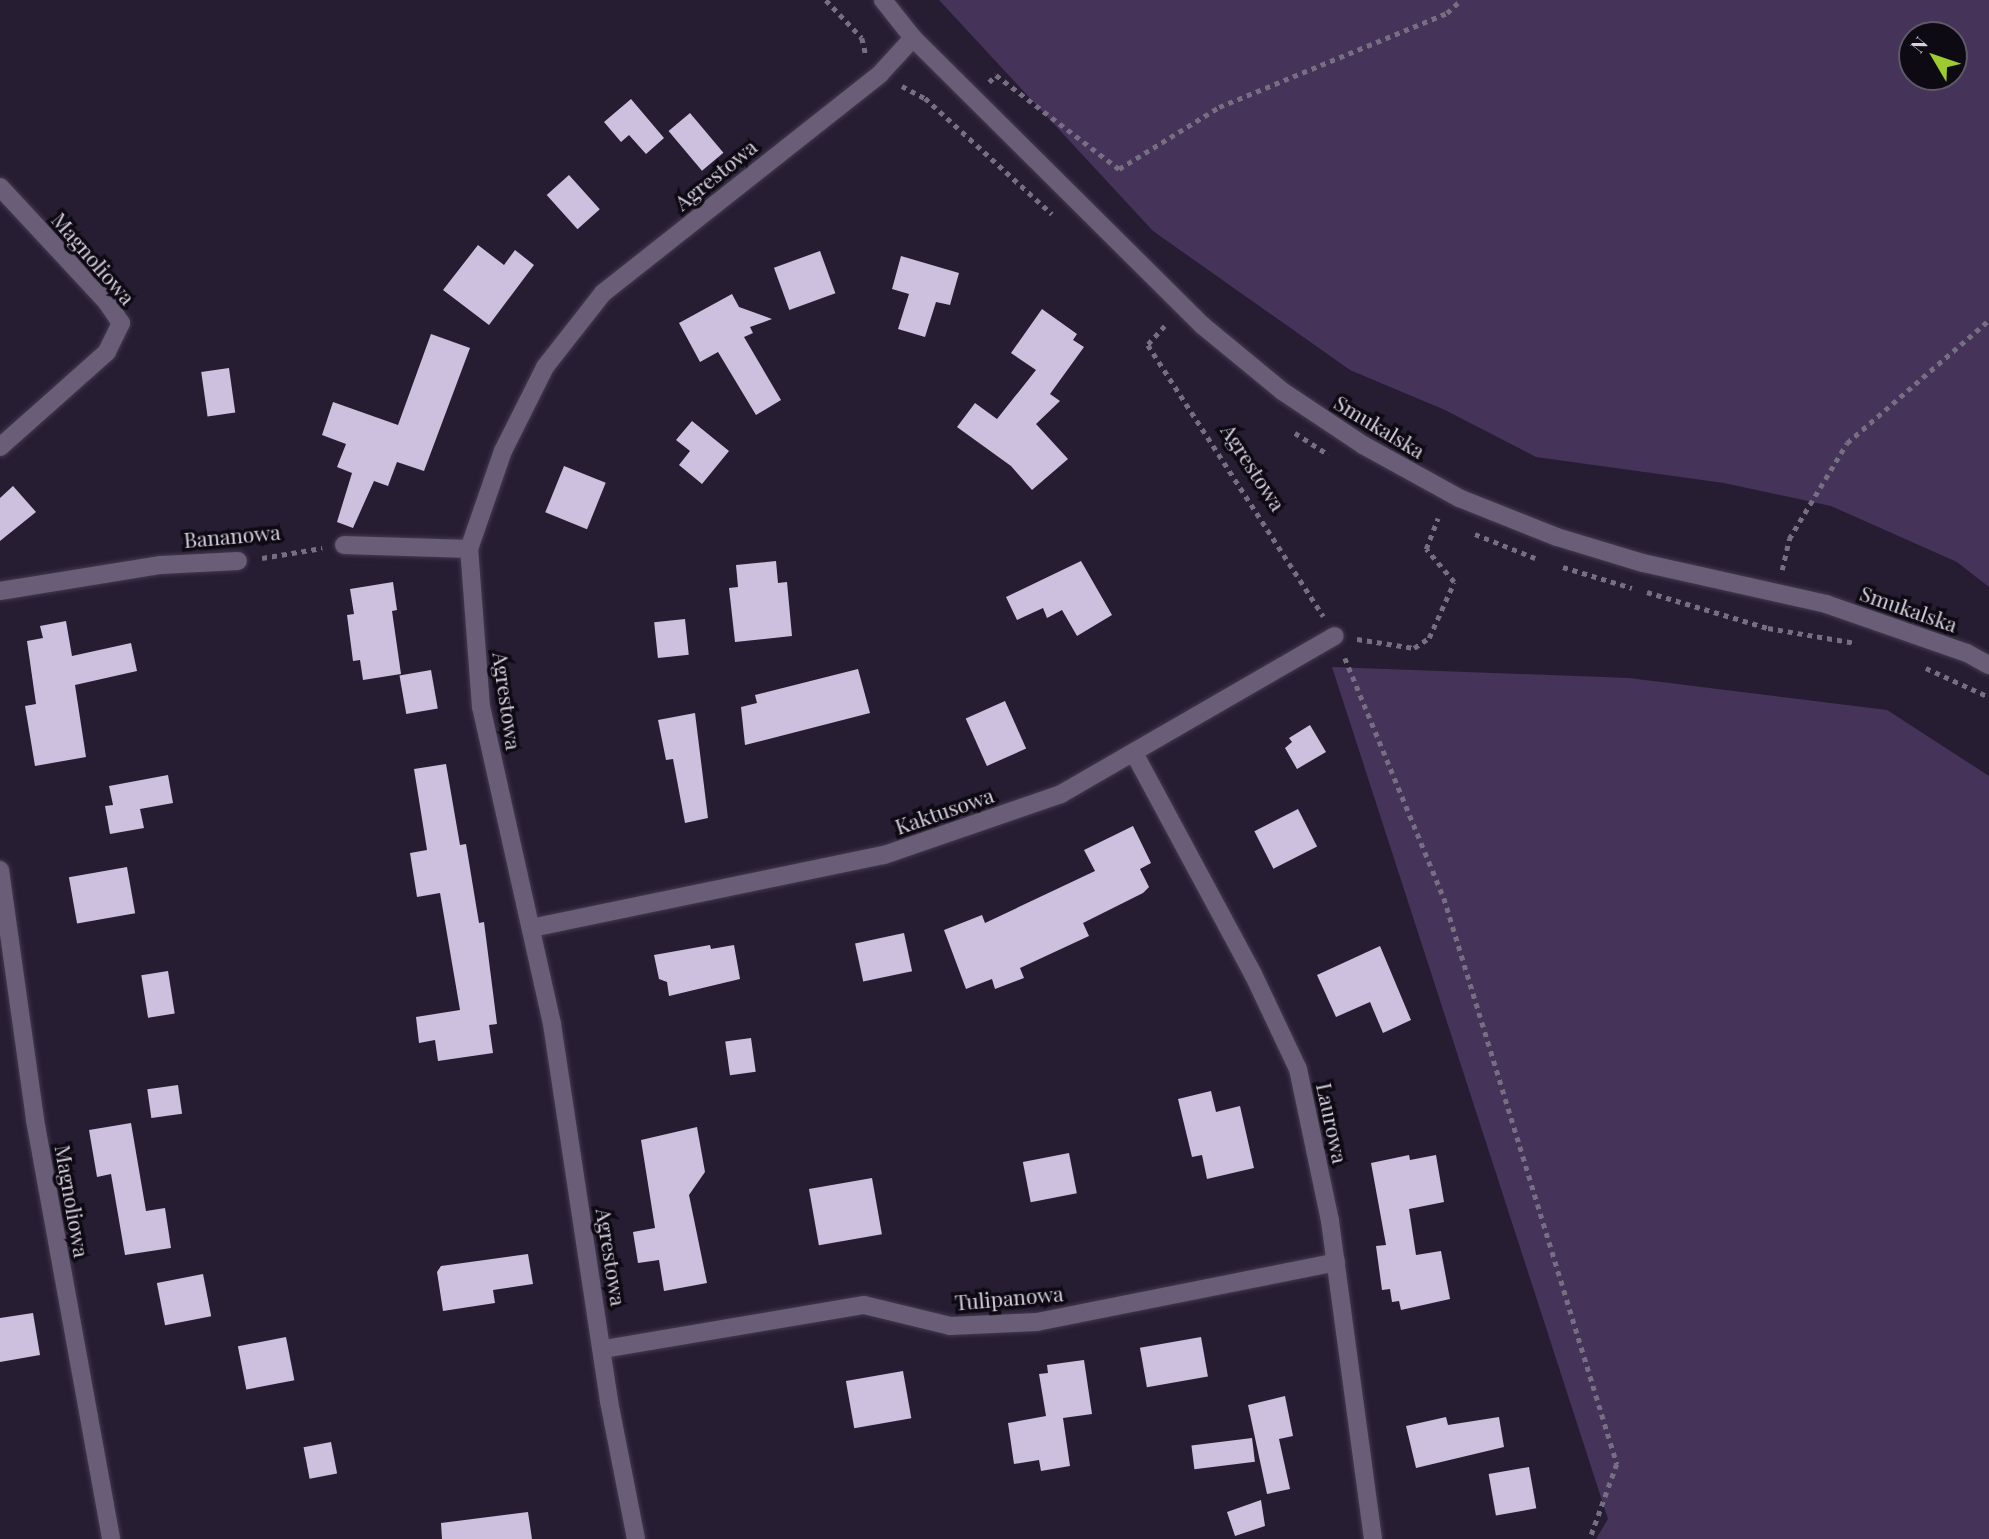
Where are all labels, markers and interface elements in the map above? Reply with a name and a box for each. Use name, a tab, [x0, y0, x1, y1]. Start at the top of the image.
north arrow	[1898, 21, 1968, 91]
text: N	[1904, 31, 1933, 58]
street label: Agrestowa	[669, 133, 761, 215]
street label: Magnoliowa	[47, 207, 141, 309]
street label: Smukalska	[1330, 389, 1430, 463]
street label: Agrestowa	[1217, 419, 1291, 515]
street label: Bananowa	[183, 518, 281, 552]
street label: Smukalska	[1857, 580, 1961, 636]
street label: Agrestowa	[489, 650, 527, 752]
street label: Kaktusowa	[891, 781, 997, 839]
street label: Laurowa	[1312, 1080, 1354, 1166]
street label: Magnoliowa	[51, 1143, 95, 1259]
street label: Agrestowa	[592, 1206, 632, 1308]
street label: Tulipanowa	[954, 1280, 1064, 1314]

